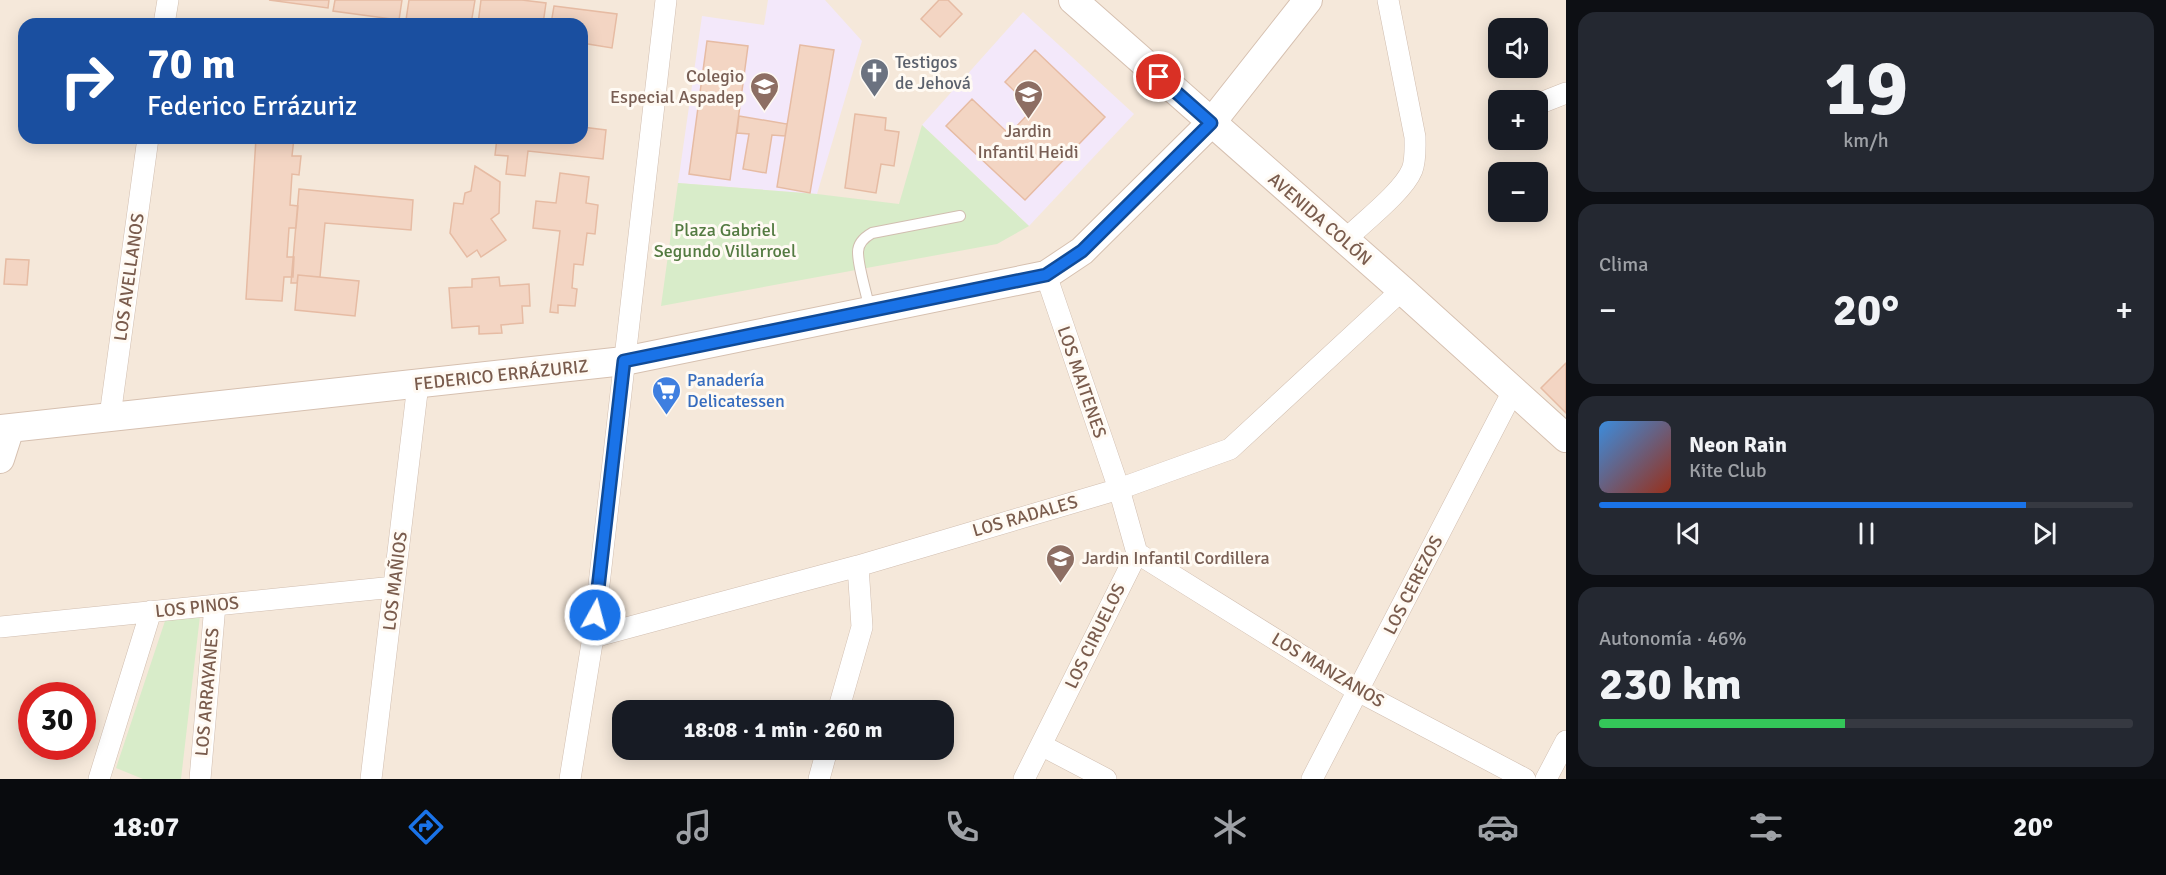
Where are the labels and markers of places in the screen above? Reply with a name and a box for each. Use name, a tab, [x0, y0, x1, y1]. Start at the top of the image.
place label: Testigos de Jehová	[895, 51, 971, 94]
pin	[1133, 51, 1184, 102]
church icon: Testigos de Jehová	[858, 56, 890, 98]
place label: Colegio Especial Aspadep	[610, 65, 744, 108]
school or university icon: Colegio Especial Aspadep	[749, 70, 781, 112]
school or university icon: Jardin Infantil Heidi	[1012, 78, 1044, 120]
place label: Jardin Infantil Heidi	[977, 120, 1079, 163]
place label: Panadería Delicatessen	[687, 369, 785, 412]
supermarket icon: Panadería Delicatessen	[650, 374, 682, 416]
school or university icon: Jardin Infantil Cordillera	[1045, 542, 1077, 584]
place label: Jardin Infantil Cordillera	[1082, 547, 1270, 569]

